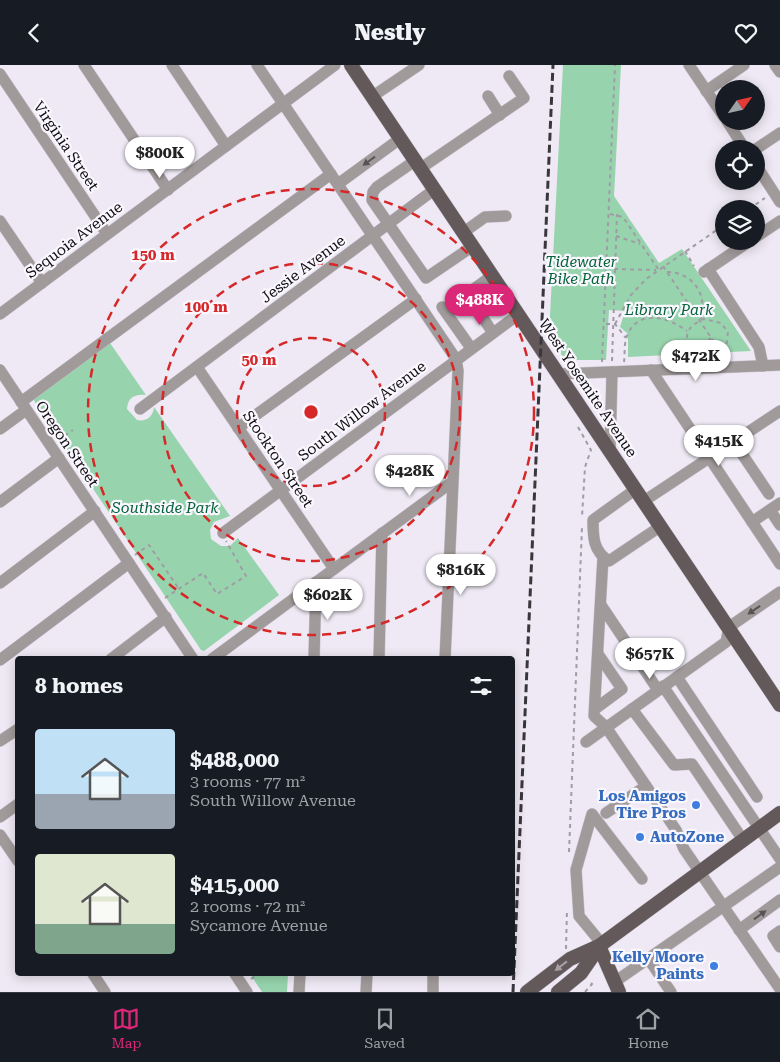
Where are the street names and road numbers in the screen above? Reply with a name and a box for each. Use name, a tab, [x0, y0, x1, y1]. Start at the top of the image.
street label: Virginia Street	[29, 98, 103, 194]
street label: Sequoia Avenue	[22, 198, 126, 282]
street label: Jessie Avenue	[257, 231, 349, 307]
street label: West Yosemite Avenue	[535, 316, 641, 460]
street label: South Willow Avenue	[295, 357, 429, 465]
street label: Oregon Street	[32, 398, 103, 491]
street label: Stockton Street	[239, 407, 317, 511]

